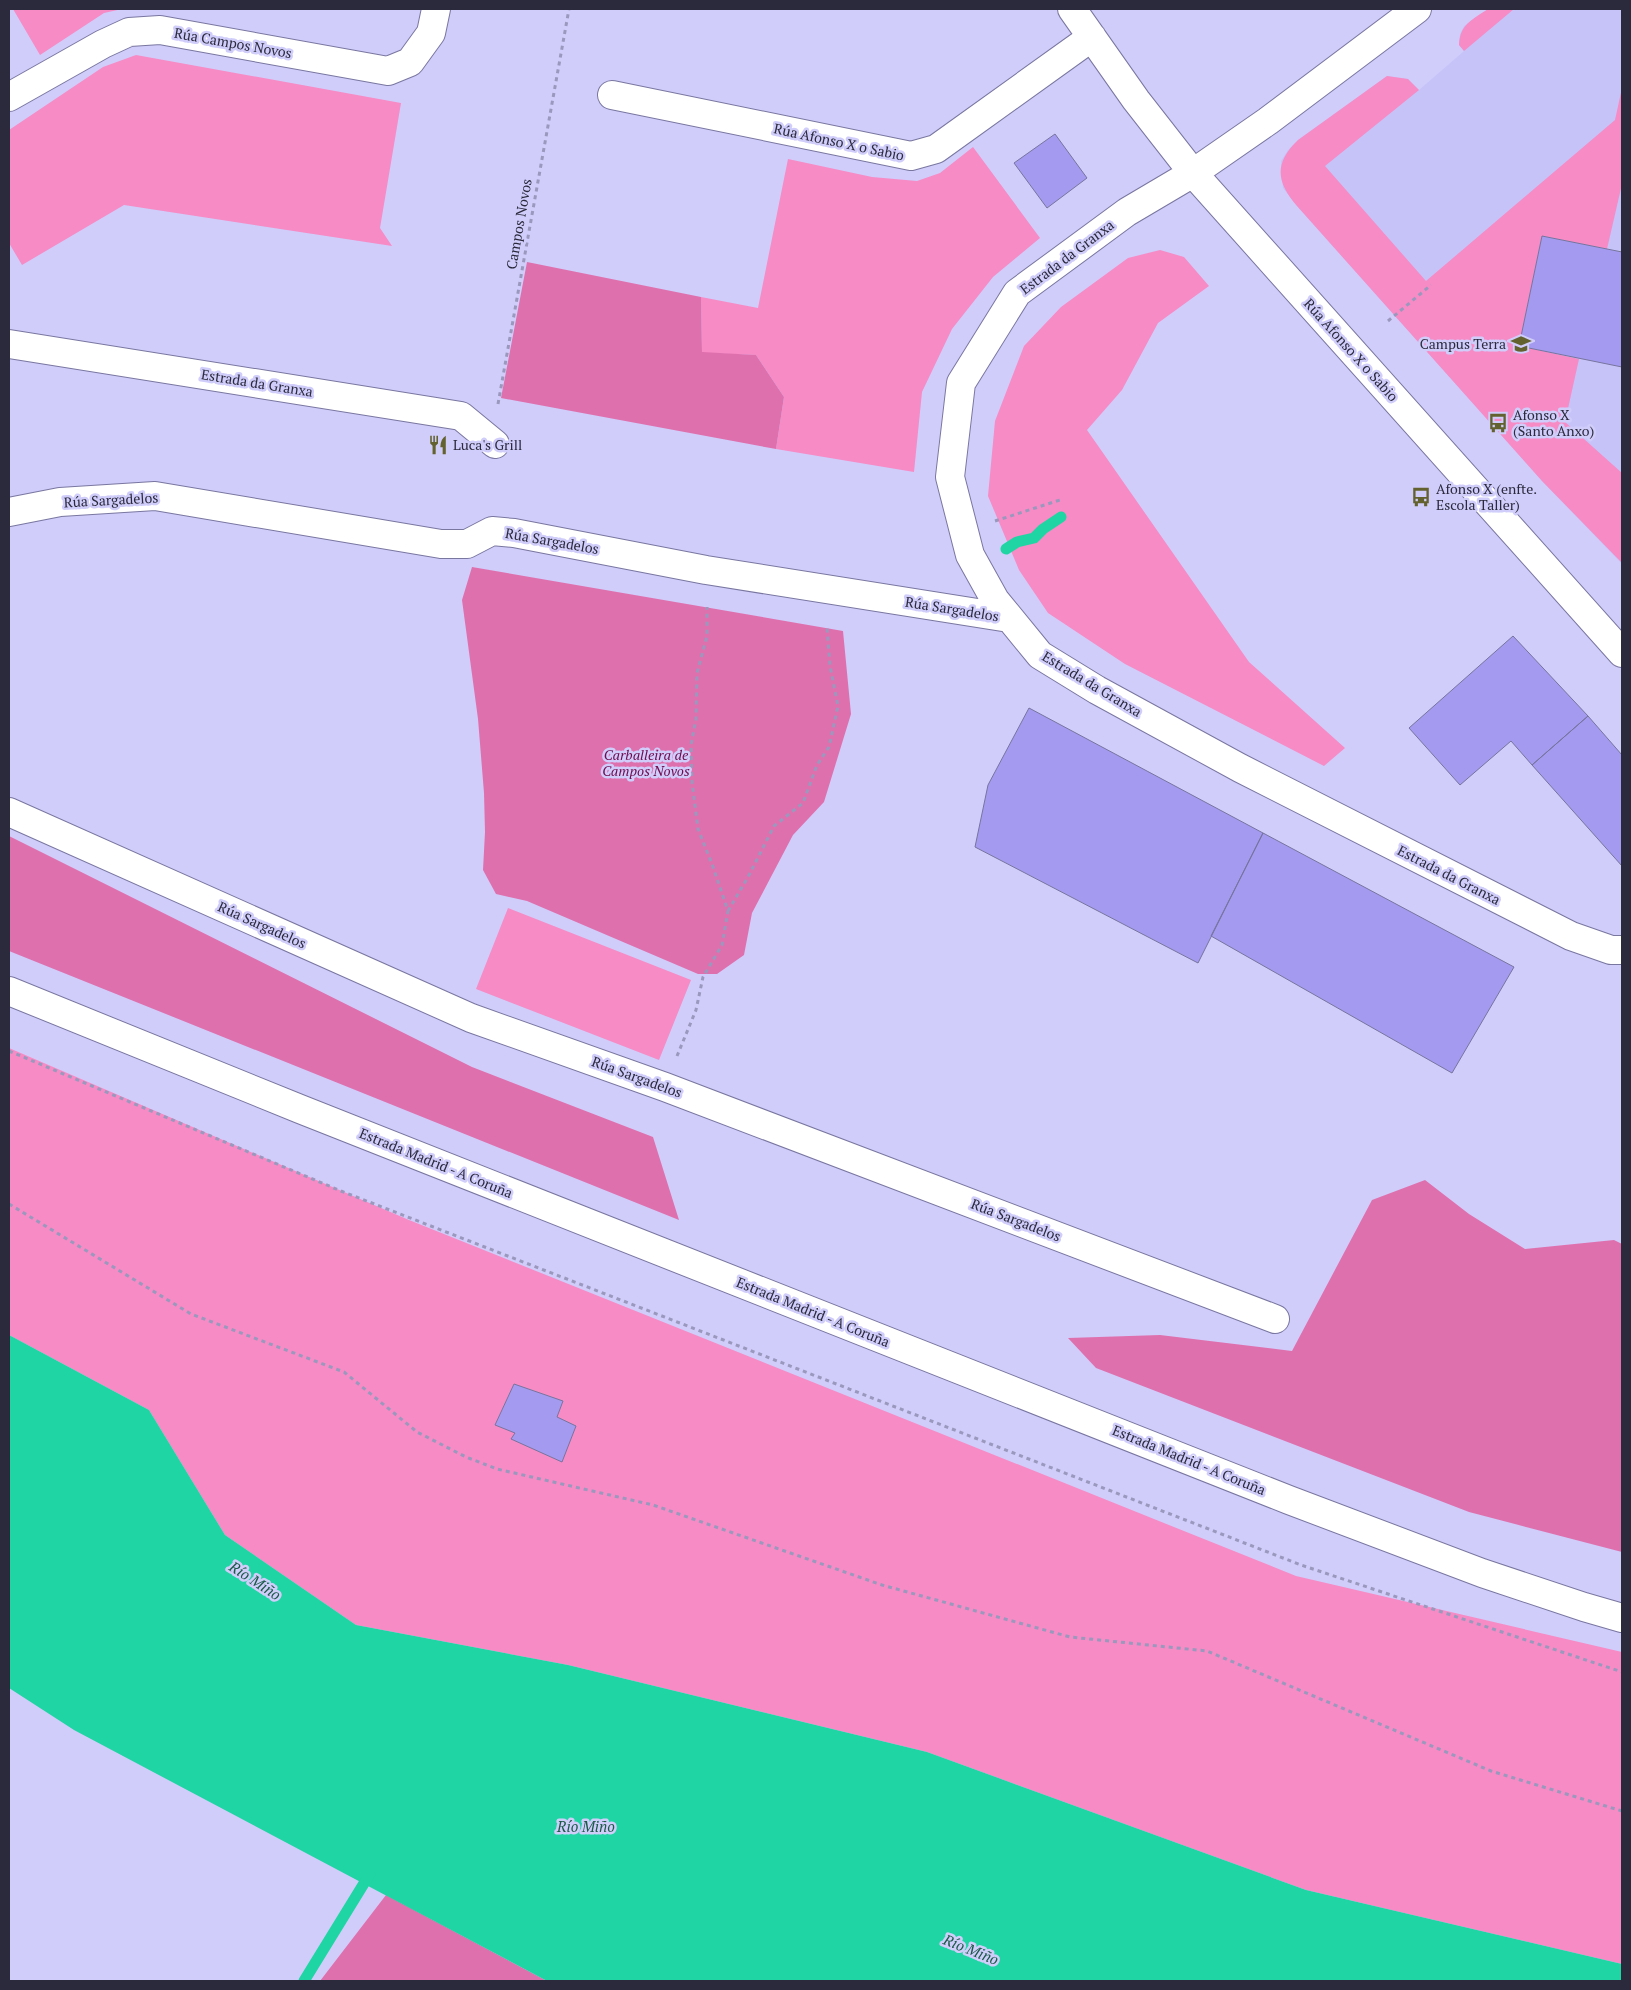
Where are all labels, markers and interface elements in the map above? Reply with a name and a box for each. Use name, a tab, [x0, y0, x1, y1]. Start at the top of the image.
street label: Rúa Campos Novos	[173, 23, 293, 62]
street label: Rúa Afonso X o Sabio	[772, 118, 906, 165]
street label: Campos Novos	[501, 177, 536, 271]
street label: Estrada da Granxa	[1016, 215, 1118, 298]
street label: Rúa Afonso X o Sabio	[1300, 294, 1403, 405]
school or university icon: Campus Terra	[1510, 333, 1532, 355]
place label: Campus Terra	[1420, 334, 1506, 353]
street label: Estrada da Granxa	[200, 364, 314, 401]
place label: Afonso X (Santo Anxo)	[1513, 405, 1594, 440]
bus stop icon: Afonso X (Santo Anxo)	[1487, 412, 1509, 434]
restaurant icon: Luca's Grill	[427, 434, 449, 456]
place label: Luca's Grill	[453, 435, 522, 454]
place label: Afonso X (enfte. Escola Taller)	[1436, 479, 1537, 514]
bus stop icon: Afonso X (enfte. Escola Taller)	[1410, 486, 1432, 508]
street label: Rúa Sargadelos	[63, 488, 159, 511]
street label: Rúa Sargadelos	[504, 523, 600, 558]
street label: Rúa Sargadelos	[904, 592, 1000, 625]
street label: Estrada da Granxa	[1039, 646, 1146, 721]
park label: Carballeira de Campos Novos	[602, 745, 690, 780]
street label: Estrada da Granxa	[1395, 840, 1504, 909]
street label: Rúa Sargadelos	[215, 897, 309, 952]
street label: Rúa Sargadelos	[589, 1051, 685, 1102]
street label: Estrada Madrid - A Coruña	[357, 1123, 516, 1202]
street label: Rúa Sargadelos	[969, 1194, 1064, 1245]
street label: Estrada Madrid - A Coruña	[734, 1272, 893, 1351]
street label: Estrada Madrid - A Coruña	[1110, 1420, 1269, 1499]
water label: Río Miño	[225, 1555, 286, 1604]
water label: Río Miño	[556, 1816, 615, 1836]
water label: Río Miño	[940, 1929, 1002, 1969]

